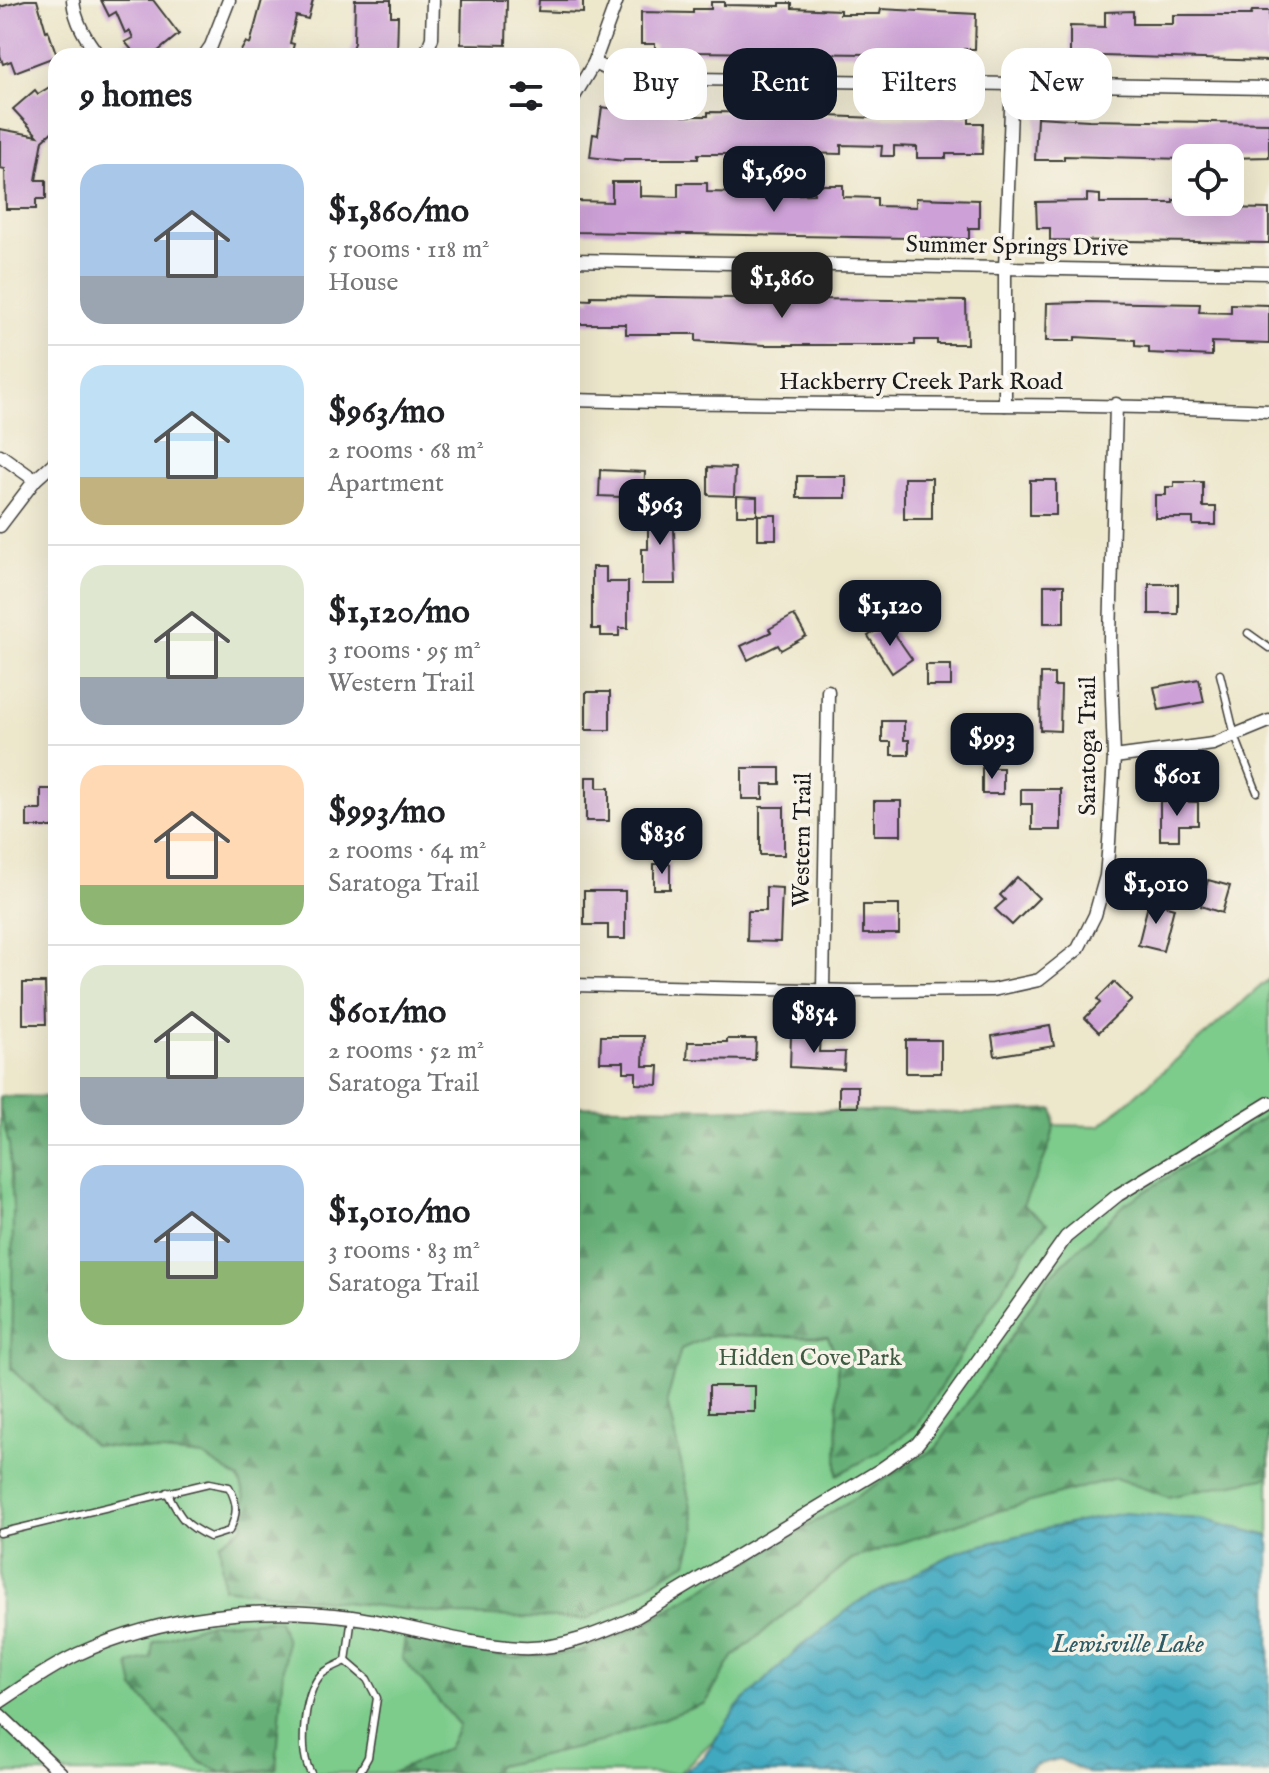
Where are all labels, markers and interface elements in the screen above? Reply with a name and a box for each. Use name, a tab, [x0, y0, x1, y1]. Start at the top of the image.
chip: Buy	[604, 48, 707, 120]
chip: Rent	[723, 48, 837, 120]
chip: Filters	[853, 48, 985, 120]
chip: New	[1001, 48, 1112, 120]
icon: filters	[504, 74, 548, 118]
text: 9 homes	[80, 75, 192, 118]
map controls	[1172, 144, 1244, 216]
button: locate	[1172, 144, 1244, 216]
pin: $1,690	[709, 146, 839, 214]
text: $1,690	[741, 155, 807, 188]
text: $1,860/mo	[328, 190, 469, 233]
icon: home	[144, 196, 240, 292]
street label: Summer Springs Drive	[905, 230, 1129, 264]
text: 5 rooms · 118 m²	[328, 233, 490, 266]
pin: $1,860	[717, 252, 847, 320]
text: $1,860	[750, 261, 814, 294]
text: House	[328, 266, 398, 299]
street label: Hackberry Creek Park Road	[779, 367, 1063, 398]
text: $963/mo	[328, 391, 445, 434]
icon: home	[144, 397, 240, 493]
text: 2 rooms · 68 m²	[328, 434, 484, 467]
text: Apartment	[328, 467, 444, 500]
pin: $963	[613, 479, 707, 547]
text: $963	[637, 488, 683, 521]
pin: $1,120	[825, 580, 955, 648]
text: $1,120	[857, 589, 923, 622]
text: $1,120/mo	[328, 591, 470, 634]
icon: home	[144, 597, 240, 693]
text: 3 rooms · 95 m²	[328, 634, 481, 667]
text: Western Trail	[328, 667, 474, 700]
street label: Saratoga Trail	[1073, 676, 1104, 816]
pin: $993	[945, 713, 1039, 781]
text: $993	[969, 722, 1015, 755]
pin: $601	[1130, 750, 1224, 818]
text: $601	[1153, 759, 1201, 792]
street label: Western Trail	[786, 772, 820, 908]
text: $993/mo	[328, 791, 445, 834]
icon: home	[144, 797, 240, 893]
pin: $836	[615, 808, 709, 876]
text: $836	[639, 817, 685, 850]
text: 2 rooms · 64 m²	[328, 834, 487, 867]
pin: $1,010	[1091, 858, 1221, 926]
text: Saratoga Trail	[328, 867, 479, 900]
text: $1,010	[1123, 867, 1189, 900]
pin: $854	[767, 987, 861, 1055]
text: $601/mo	[328, 991, 446, 1034]
text: $854	[791, 996, 837, 1029]
icon: home	[144, 997, 240, 1093]
text: 2 rooms · 52 m²	[328, 1034, 484, 1067]
text: Saratoga Trail	[328, 1067, 479, 1100]
text: $1,010/mo	[328, 1191, 470, 1234]
icon: home	[144, 1197, 240, 1293]
text: 3 rooms · 83 m²	[328, 1234, 480, 1267]
text: Saratoga Trail	[328, 1267, 479, 1300]
park label: Hidden Cove Park	[718, 1343, 902, 1374]
water label: Lewisville Lake	[1051, 1628, 1204, 1661]

